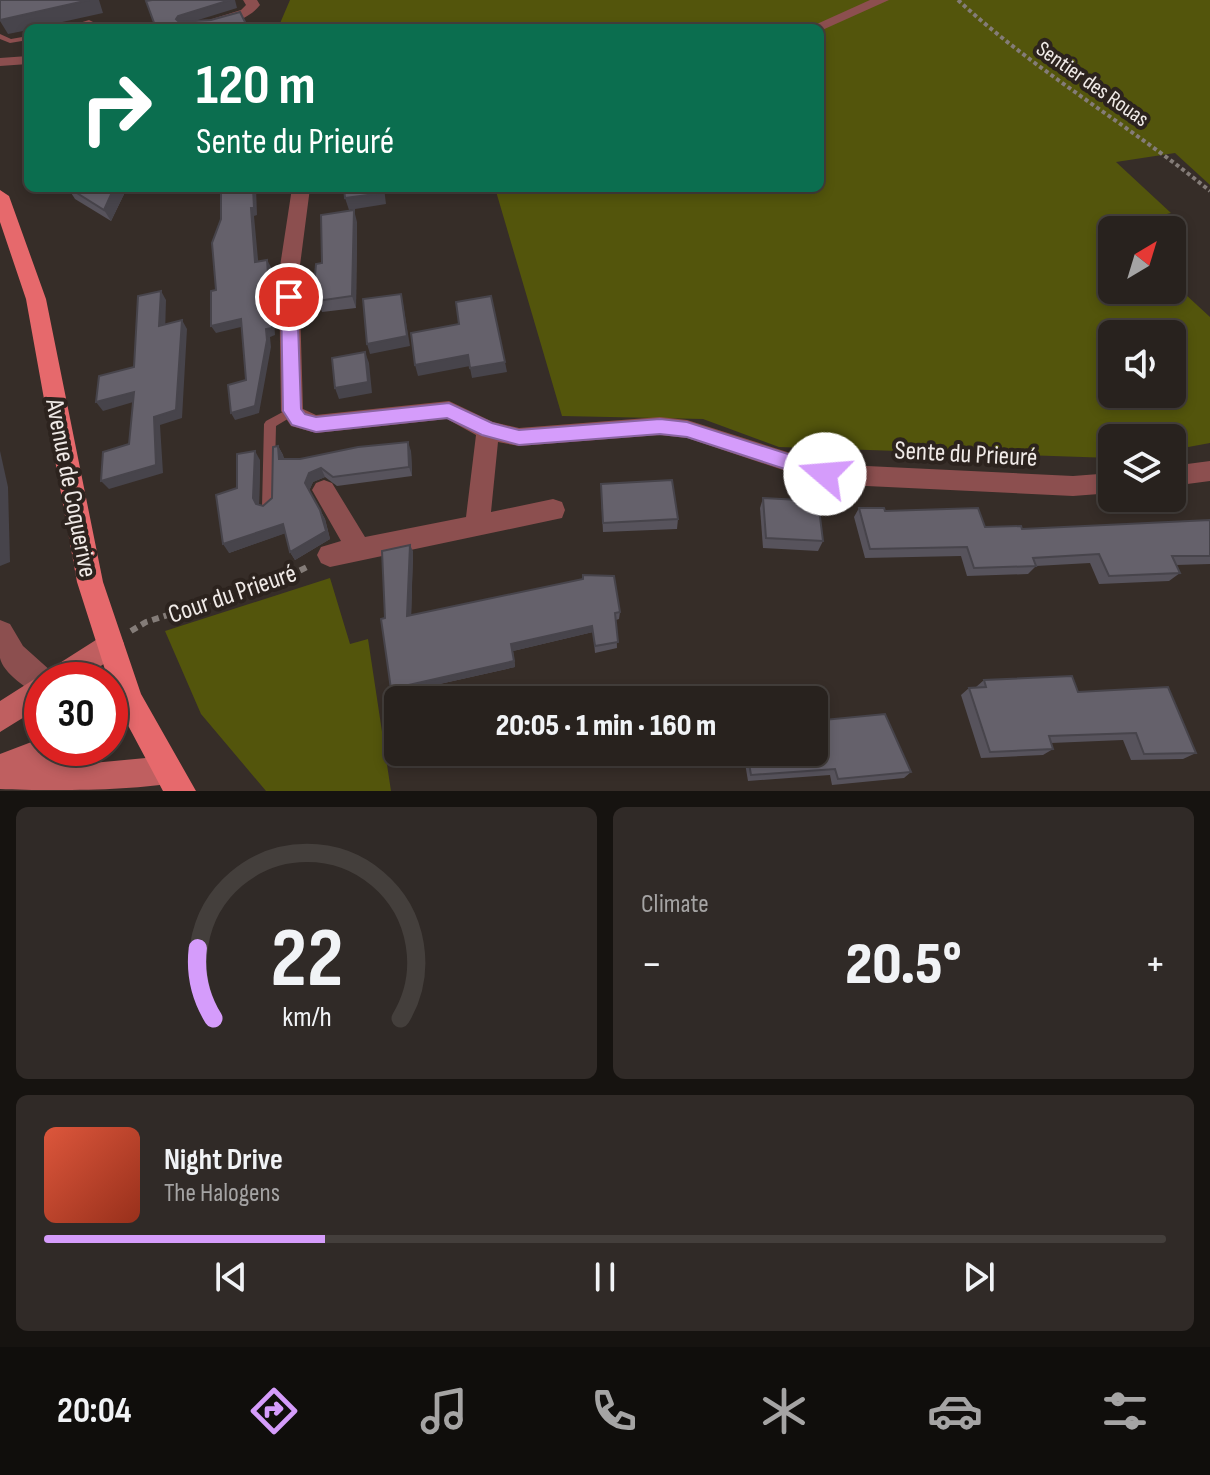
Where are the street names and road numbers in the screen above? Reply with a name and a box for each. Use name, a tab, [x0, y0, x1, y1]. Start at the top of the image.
street label: Sentier des Rouas	[1031, 36, 1154, 133]
street label: Avenue de Coquerive	[38, 395, 103, 580]
street label: Sente du Prieuré	[894, 435, 1038, 474]
street label: Cour du Prieuré	[164, 558, 301, 631]

